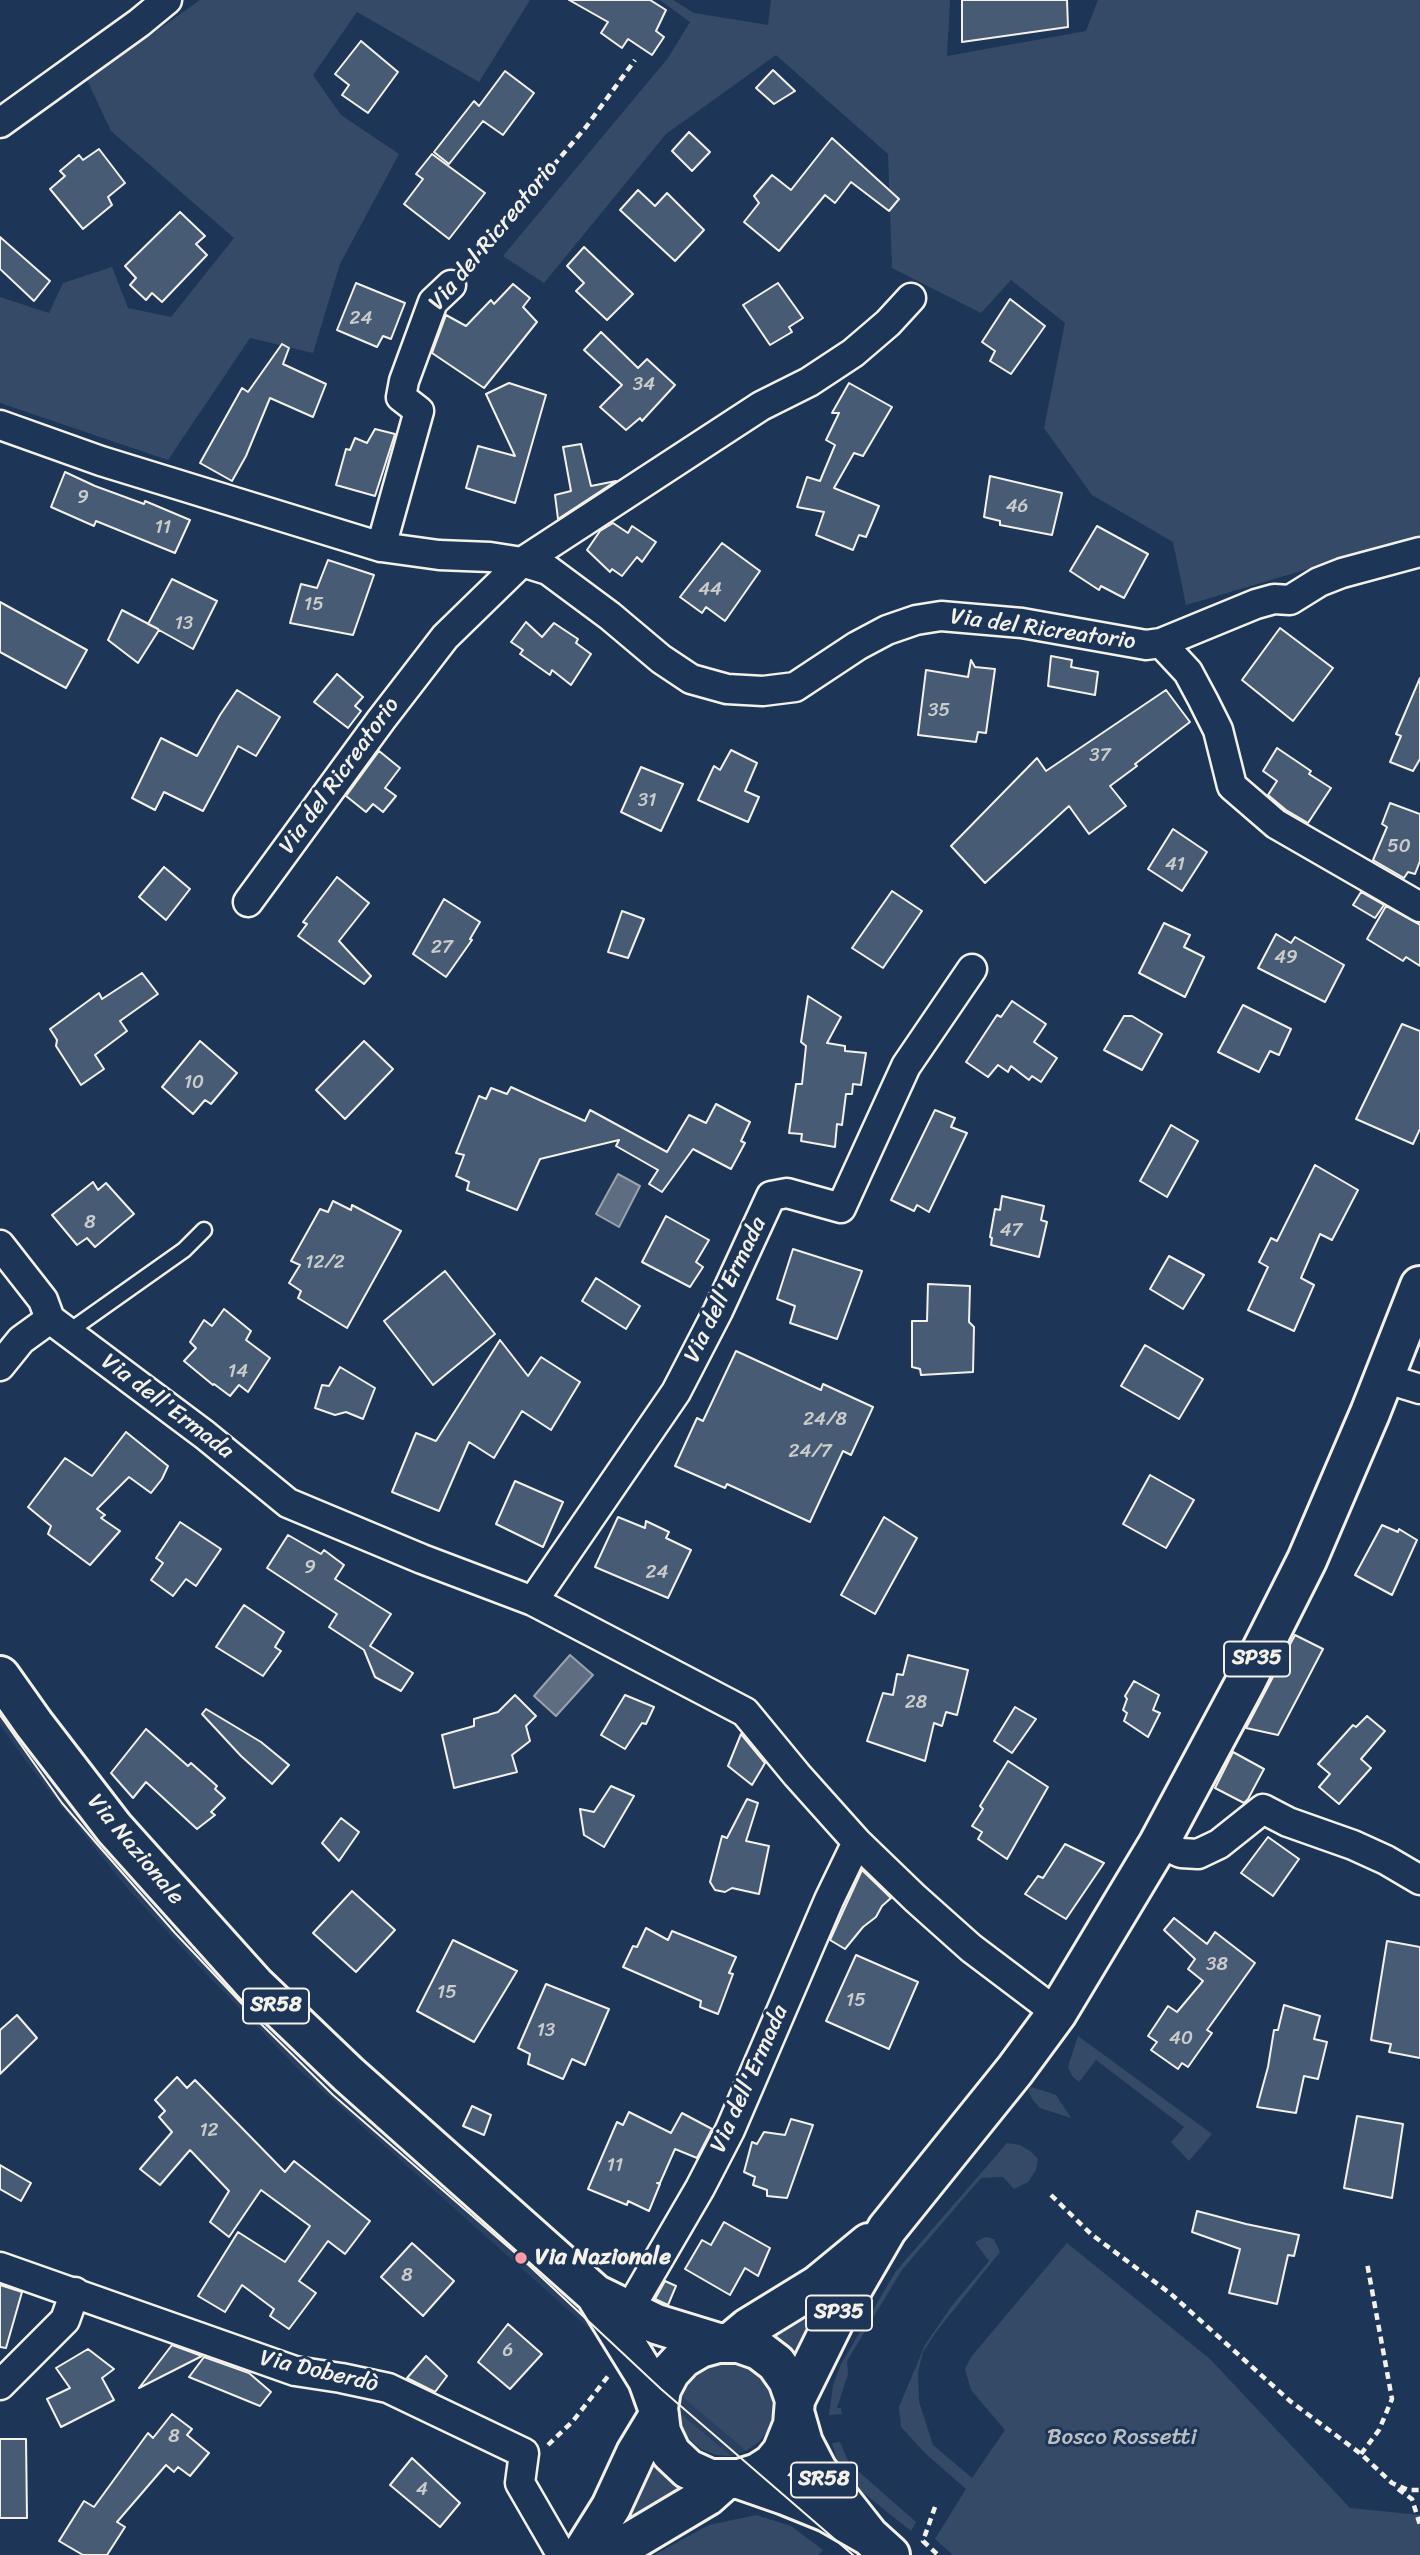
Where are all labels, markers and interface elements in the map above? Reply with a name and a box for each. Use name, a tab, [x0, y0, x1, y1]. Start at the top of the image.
street label: Via del Ricreatorio	[423, 156, 565, 316]
house number: 24	[350, 308, 372, 330]
house number: 34	[633, 374, 655, 396]
house number: 9	[77, 487, 89, 509]
house number: 46	[1006, 496, 1028, 518]
house number: 11	[155, 517, 171, 539]
house number: 44	[698, 579, 722, 601]
house number: 15	[304, 594, 324, 616]
street label: Via del Ricreatorio	[949, 603, 1137, 657]
house number: 13	[175, 613, 193, 635]
street label: Via del Ricreatorio	[274, 692, 406, 860]
house number: 35	[928, 700, 950, 722]
house number: 37	[1089, 745, 1111, 767]
house number: 31	[638, 790, 656, 812]
house number: 50	[1387, 836, 1411, 858]
house number: 41	[1165, 854, 1185, 876]
house number: 27	[431, 937, 453, 959]
house number: 49	[1274, 947, 1298, 969]
house number: 10	[184, 1072, 204, 1094]
house number: 8	[84, 1212, 96, 1234]
street label: Via dell'Ermada	[679, 1213, 773, 1367]
house number: 47	[1000, 1220, 1022, 1242]
house number: 12/2	[305, 1252, 345, 1274]
street label: Via dell'Ermada	[95, 1348, 239, 1466]
house number: 14	[228, 1361, 248, 1383]
house number: 24/8	[803, 1409, 847, 1431]
house number: 24/7	[788, 1441, 832, 1463]
house number: 9	[304, 1557, 316, 1579]
house number: 24	[646, 1562, 668, 1584]
road number: SP35	[1224, 1642, 1290, 1676]
house number: 28	[905, 1692, 927, 1714]
street label: Via Nazionale	[81, 1789, 189, 1911]
house number: 38	[1206, 1954, 1228, 1976]
house number: 15	[437, 1982, 457, 2004]
road number: SR58	[243, 1988, 309, 2024]
house number: 15	[846, 1990, 866, 2012]
street label: Via dell'Ermada	[705, 2001, 795, 2157]
house number: 13	[537, 2020, 555, 2042]
house number: 40	[1169, 2028, 1193, 2050]
house number: 12	[199, 2120, 219, 2142]
house number: 11	[607, 2155, 623, 2177]
place label: Via Nazionale	[535, 2244, 671, 2272]
marker: Via Nazionale	[513, 2250, 529, 2266]
house number: 8	[401, 2265, 413, 2287]
road number: SP35	[806, 2296, 872, 2330]
house number: 6	[503, 2340, 513, 2362]
street label: Via Doberdò	[257, 2345, 381, 2399]
park label: Bosco Rossetti	[1047, 2424, 1197, 2452]
house number: 8	[168, 2426, 180, 2448]
road number: SR58	[791, 2462, 857, 2498]
house number: 4	[416, 2479, 428, 2501]

